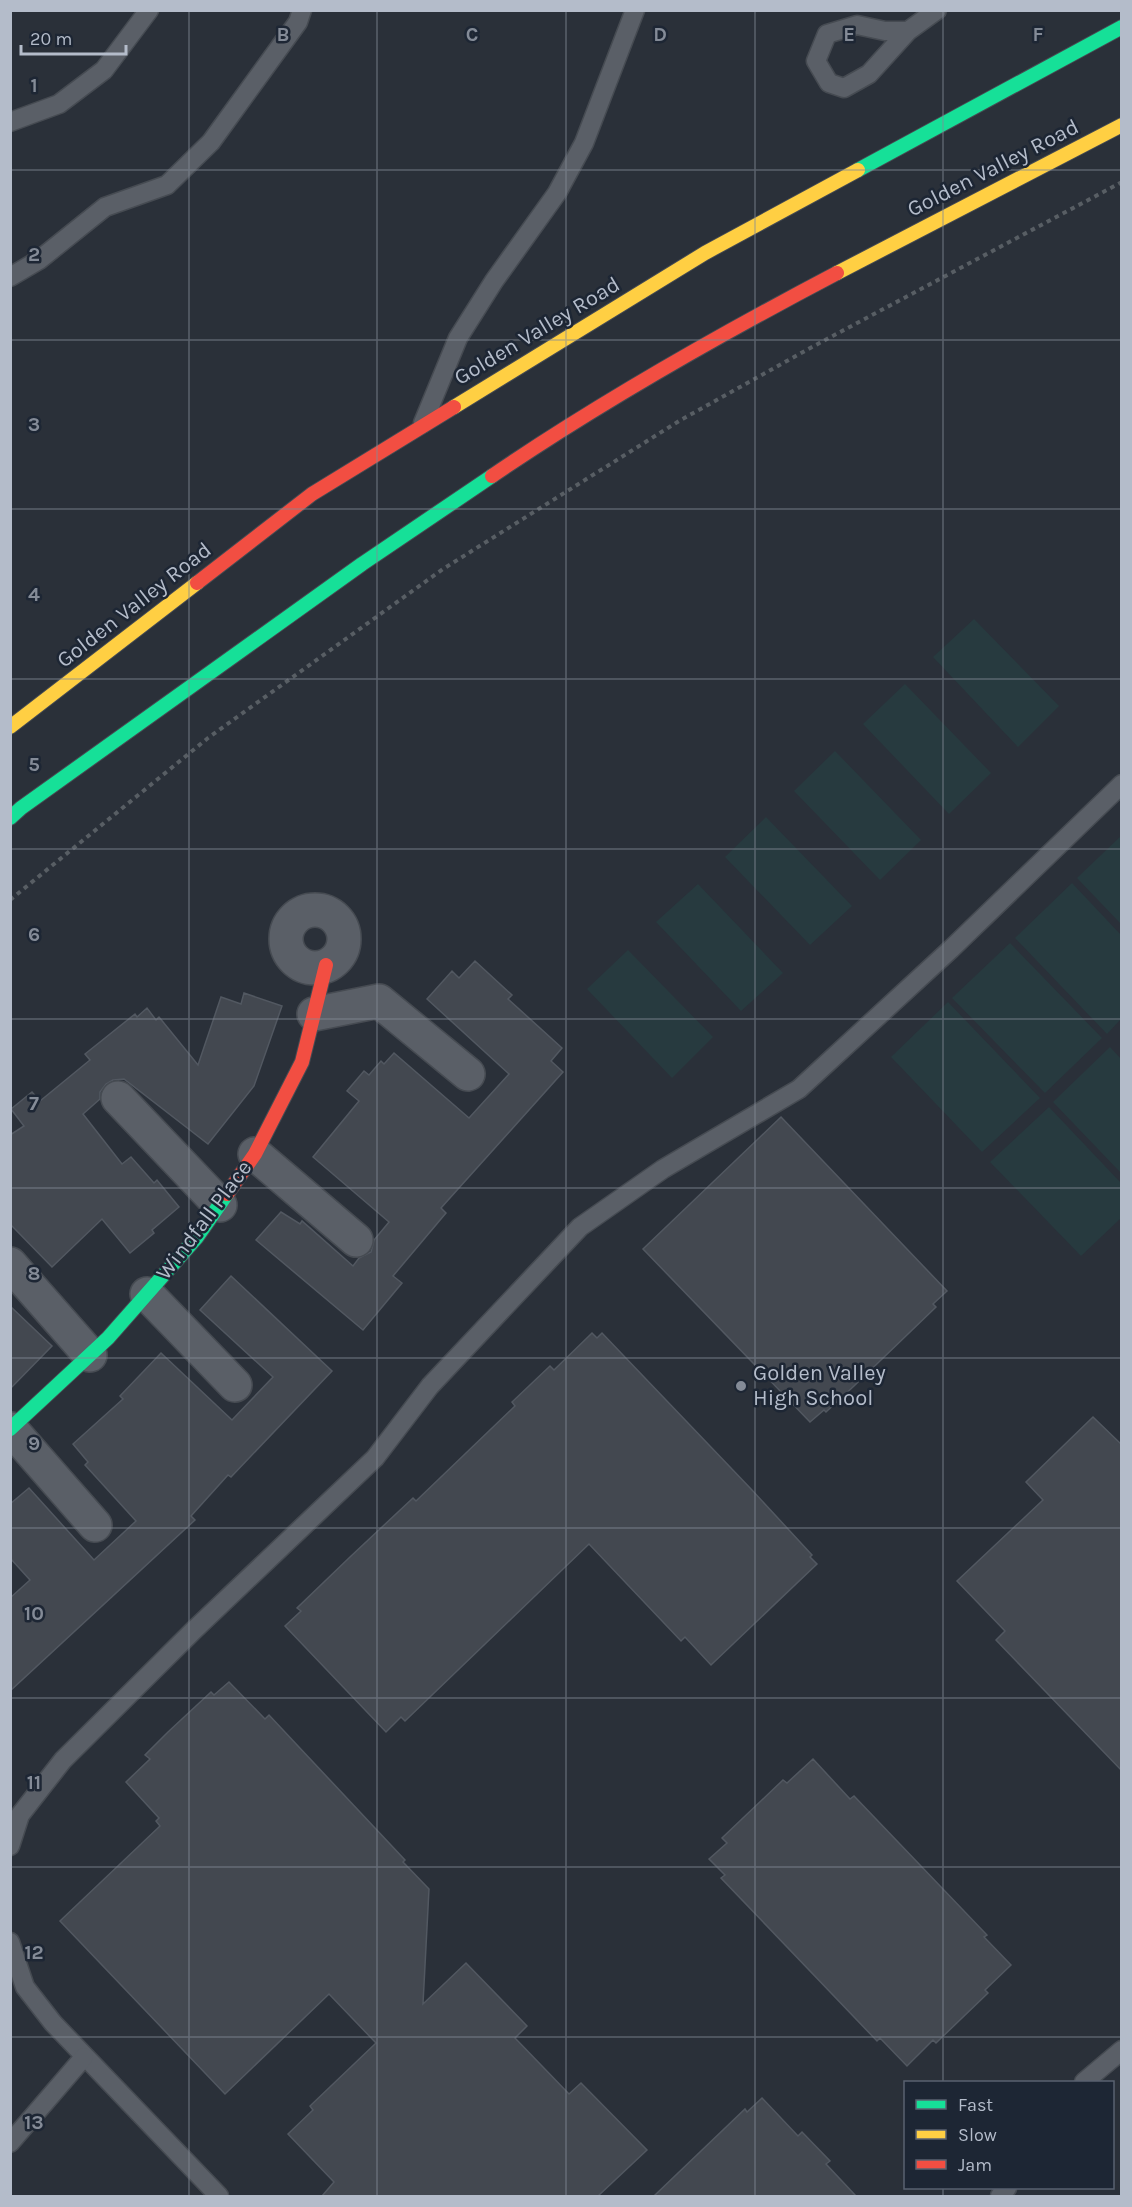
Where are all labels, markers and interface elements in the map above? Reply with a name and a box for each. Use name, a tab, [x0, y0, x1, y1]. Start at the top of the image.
scale bar	[21, 18, 126, 56]
text: B	[277, 23, 289, 46]
text: C	[466, 23, 478, 46]
text: D	[653, 23, 667, 46]
text: E	[843, 23, 855, 46]
text: F	[1033, 23, 1044, 46]
text: 20 m	[30, 28, 72, 50]
text: 1	[30, 74, 38, 97]
street label: Golden Valley Road	[903, 114, 1083, 222]
text: 2	[28, 243, 40, 266]
street label: Golden Valley Road	[449, 271, 625, 391]
text: 3	[28, 413, 40, 436]
street label: Golden Valley Road	[52, 537, 216, 673]
text: 4	[28, 583, 40, 606]
text: 5	[28, 753, 40, 776]
text: 6	[28, 923, 40, 946]
text: 7	[29, 1092, 39, 1115]
street label: Windfall Place	[151, 1155, 257, 1285]
text: 8	[28, 1262, 40, 1285]
place label: Golden Valley High School	[753, 1360, 886, 1411]
marker: Golden Valley High School	[734, 1379, 748, 1393]
text: 9	[28, 1432, 40, 1455]
text: 10	[24, 1602, 44, 1625]
text: 11	[27, 1771, 41, 1794]
text: 12	[24, 1941, 44, 1964]
legend	[904, 2081, 1114, 2189]
text: Fast	[958, 2094, 993, 2116]
text: 13	[24, 2111, 44, 2134]
text: Slow	[958, 2124, 997, 2146]
text: Jam	[958, 2154, 992, 2176]

